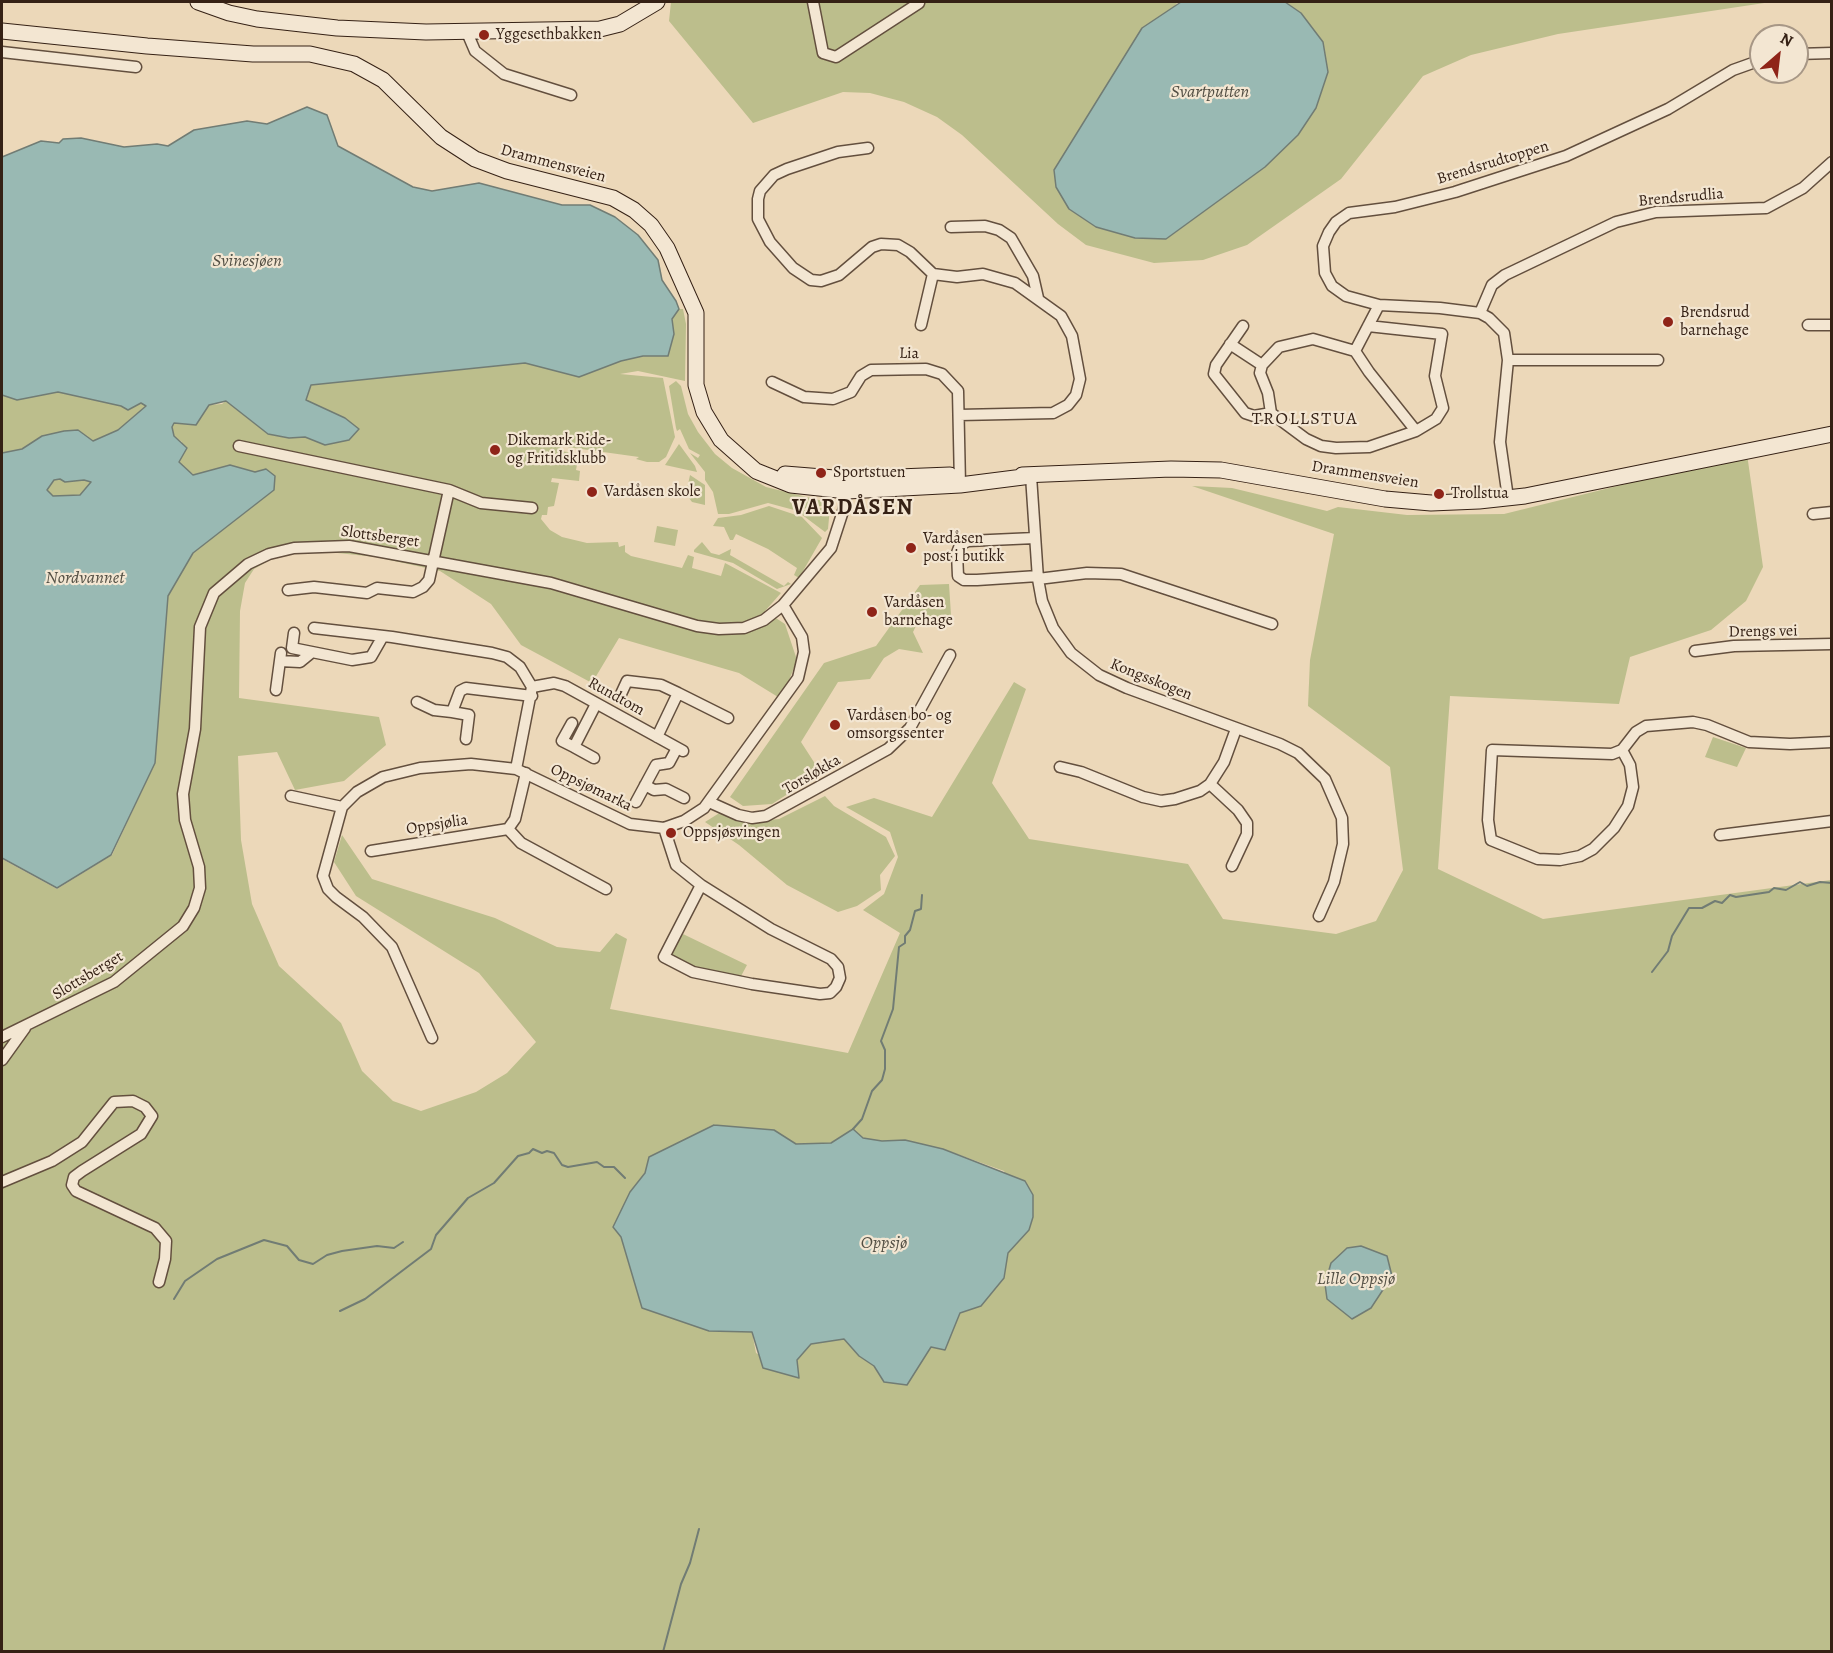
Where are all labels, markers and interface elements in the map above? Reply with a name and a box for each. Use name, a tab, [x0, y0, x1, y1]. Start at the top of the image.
north arrow	[1749, 24, 1809, 84]
place label: Yggesethbakken	[496, 25, 602, 45]
text: N	[1776, 27, 1797, 52]
marker: Yggesethbakken	[477, 28, 491, 42]
water label: Svartputten	[1171, 82, 1249, 104]
street label: Brendsrudtoppen	[1435, 137, 1551, 189]
street label: Drammensveien	[498, 141, 608, 187]
street label: Brendsrudlia	[1638, 185, 1724, 211]
water label: Svinesjøen	[212, 251, 282, 273]
place label: Brendsrud barnehage	[1680, 303, 1750, 341]
marker: Brendsrud barnehage	[1661, 315, 1675, 329]
street label: Lia	[899, 344, 919, 364]
district label: TROLLSTUA	[1252, 409, 1358, 431]
place label: Dikemark Ride- og Fritidsklubb	[507, 431, 612, 469]
marker: Dikemark Ride- og Fritidsklubb	[488, 443, 502, 457]
street label: Drammensveien	[1310, 457, 1420, 493]
place label: Sportstuen	[833, 463, 906, 483]
marker: Sportstuen	[814, 466, 828, 480]
place label: Vardåsen skole	[604, 482, 701, 502]
place label: Trollstua	[1451, 484, 1509, 504]
marker: Vardåsen skole	[585, 485, 599, 499]
marker: Trollstua	[1432, 487, 1446, 501]
district label: VARDÅSEN	[792, 496, 914, 522]
street label: Slottsberget	[340, 522, 420, 552]
place label: Vardåsen post i butikk	[923, 529, 1004, 567]
marker: Vardåsen post i butikk	[904, 541, 918, 555]
water label: Nordvannet	[46, 568, 124, 590]
place label: Vardåsen barnehage	[884, 593, 953, 631]
marker: Vardåsen barnehage	[865, 605, 879, 619]
street label: Drengs vei	[1728, 622, 1798, 642]
street label: Kongsskogen	[1107, 655, 1195, 705]
street label: Rundtom	[584, 674, 648, 720]
place label: Vardåsen bo- og omsorgssenter	[847, 706, 952, 744]
marker: Vardåsen bo- og omsorgssenter	[828, 718, 842, 732]
street label: Torsløkka	[780, 751, 844, 799]
street label: Oppsjømarka	[547, 760, 635, 816]
street label: Oppsjølia	[405, 811, 469, 839]
place label: Oppsjøsvingen	[683, 823, 780, 843]
marker: Oppsjøsvingen	[664, 826, 678, 840]
street label: Slottsberget	[49, 947, 127, 1005]
water label: Oppsjø	[861, 1233, 907, 1255]
water label: Lille Oppsjø	[1317, 1269, 1395, 1291]

